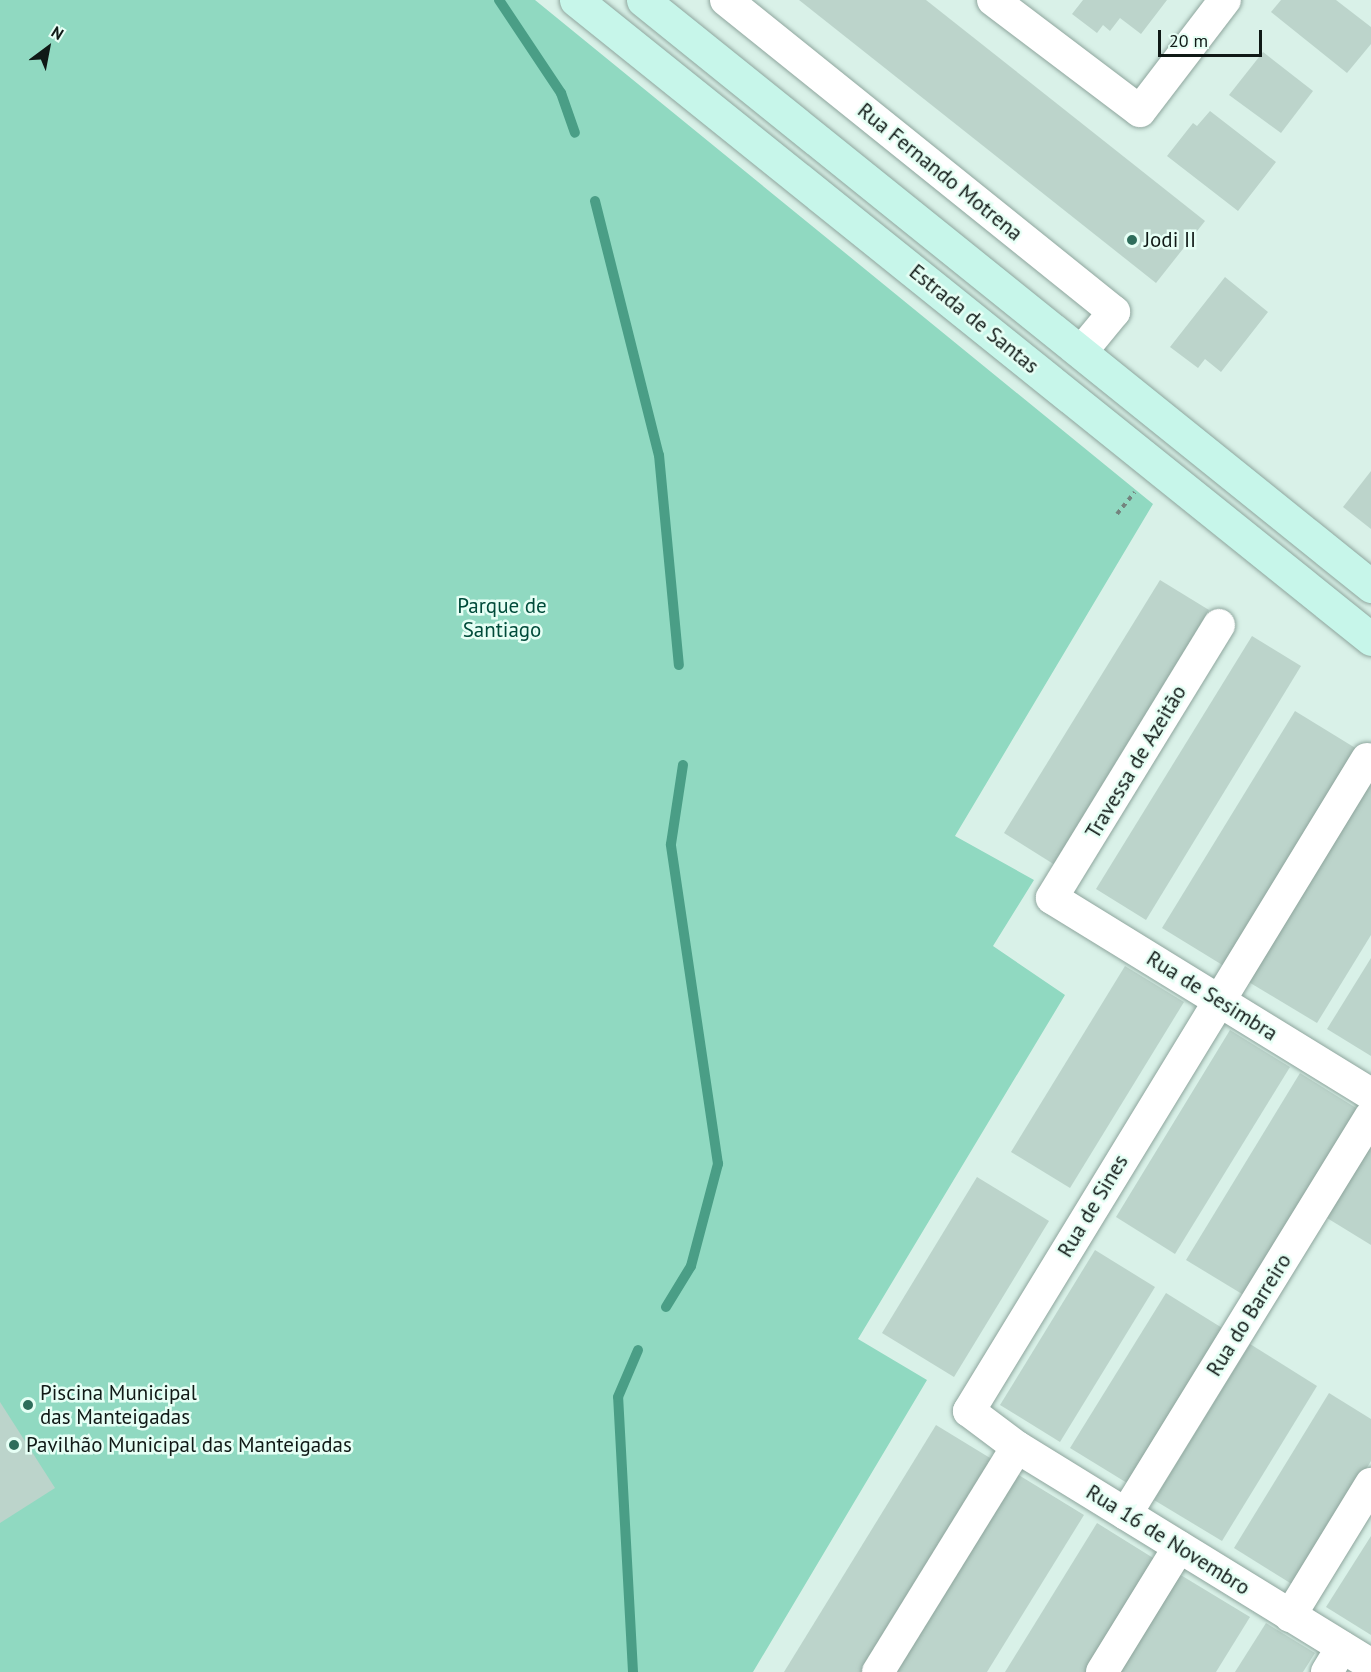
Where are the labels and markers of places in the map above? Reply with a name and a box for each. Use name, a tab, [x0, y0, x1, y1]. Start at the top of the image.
place label: Jodi II	[1144, 227, 1196, 253]
marker: Jodi II	[1125, 233, 1139, 247]
place label: Piscina Municipal das Manteigadas	[40, 1380, 197, 1430]
marker: Piscina Municipal das Manteigadas	[21, 1398, 35, 1412]
place label: Pavilhão Municipal das Manteigadas	[26, 1432, 352, 1458]
marker: Pavilhão Municipal das Manteigadas	[7, 1438, 21, 1452]

